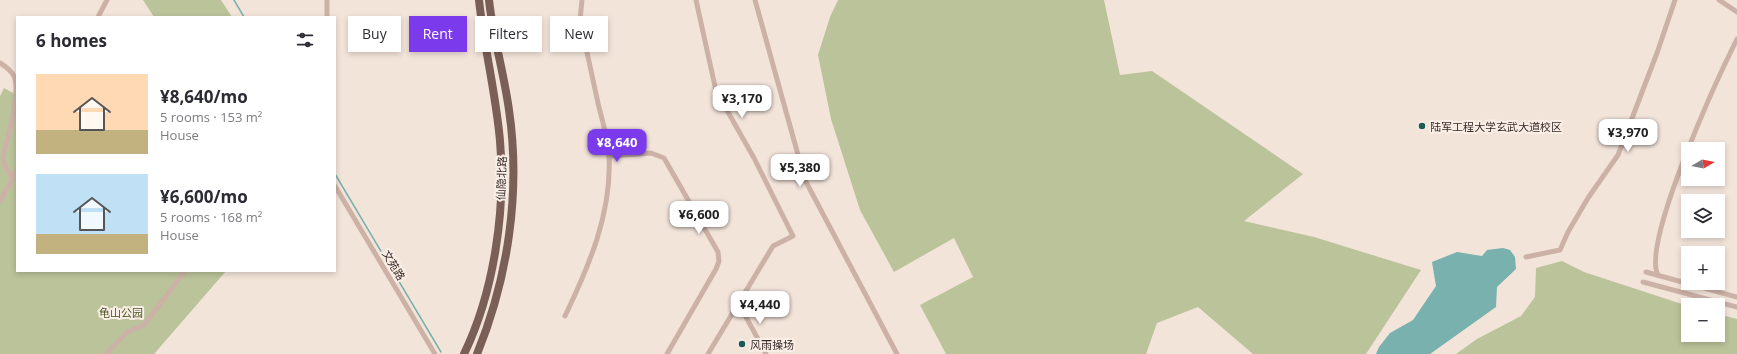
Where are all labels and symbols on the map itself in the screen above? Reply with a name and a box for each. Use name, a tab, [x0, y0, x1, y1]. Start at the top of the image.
pin: ¥3,170	[709, 85, 775, 119]
place label: 陆军工程大学玄武大道校区	[1430, 119, 1562, 134]
pin: ¥3,970	[1595, 119, 1661, 153]
marker: 陆军工程大学玄武大道校区	[1417, 121, 1427, 131]
pin: ¥8,640	[584, 129, 650, 163]
north arrow	[1681, 142, 1725, 186]
pin: ¥5,380	[767, 154, 833, 188]
street label: 仙隐北路	[493, 156, 509, 200]
pin: ¥6,600	[666, 201, 732, 235]
street label: 文苑路	[379, 247, 409, 283]
pin: ¥4,440	[727, 291, 793, 325]
park label: 龟山公园	[99, 305, 143, 320]
place label: 风雨操场	[750, 337, 794, 352]
marker: 风雨操场	[737, 339, 747, 349]

